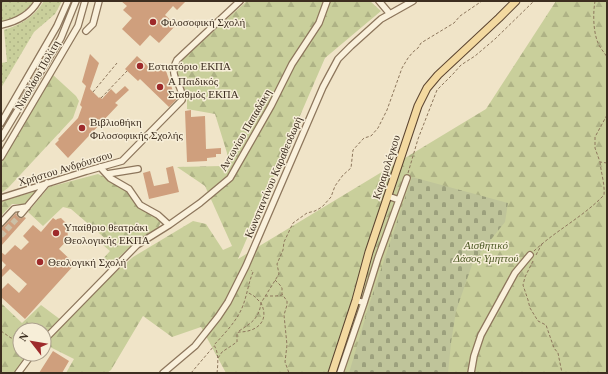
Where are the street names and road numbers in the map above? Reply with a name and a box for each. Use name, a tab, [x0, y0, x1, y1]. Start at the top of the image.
street label: Νικολάου Πολίτη	[12, 38, 62, 112]
street label: Αντωνίου Παπαδάκη	[217, 87, 273, 173]
street label: Κωνσταντίνου Καραθεοδωρή	[242, 114, 304, 239]
street label: Καραμολέγκου	[370, 133, 402, 201]
street label: Χρήστου Ανδρόυτσου	[17, 148, 114, 188]

